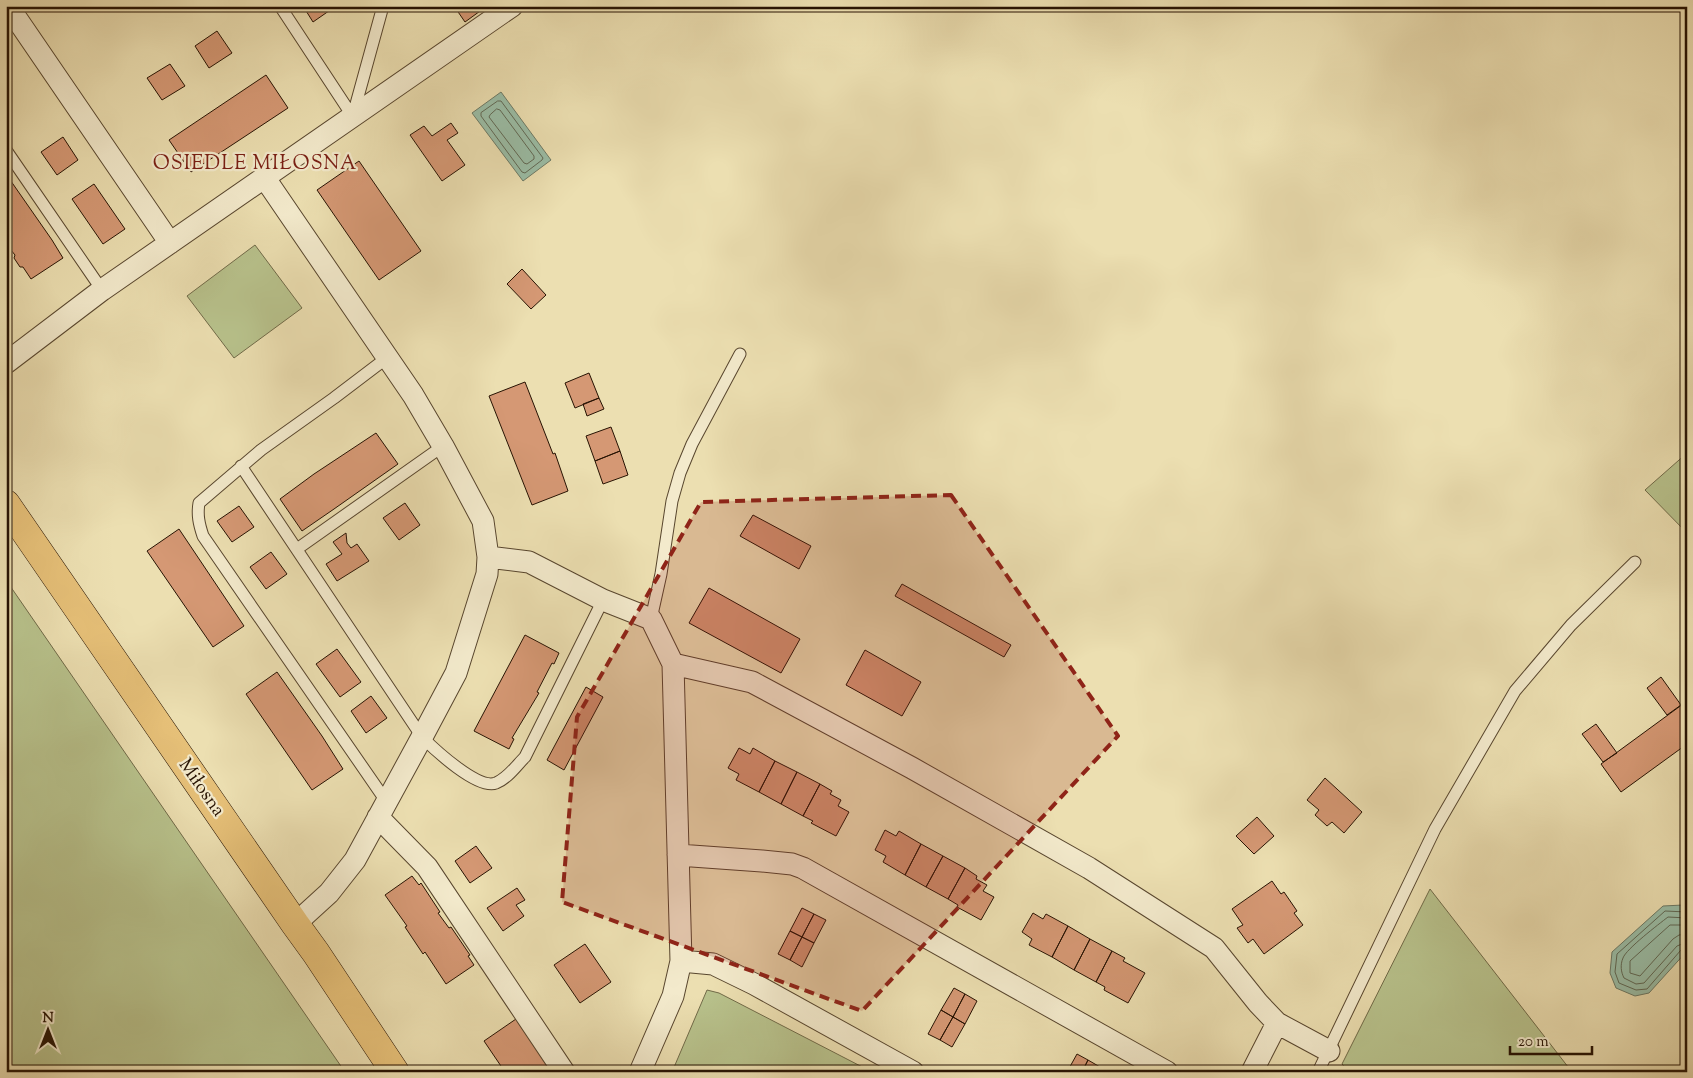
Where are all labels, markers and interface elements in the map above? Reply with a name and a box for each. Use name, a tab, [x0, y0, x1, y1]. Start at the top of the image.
district label: OSIEDLE MIŁOSNA	[153, 150, 357, 179]
street label: Miłosna	[171, 753, 231, 823]
north arrow	[22, 1006, 72, 1056]
text: N	[42, 1009, 54, 1029]
scale bar	[1510, 1023, 1593, 1055]
text: 20 m	[1518, 1032, 1549, 1053]

